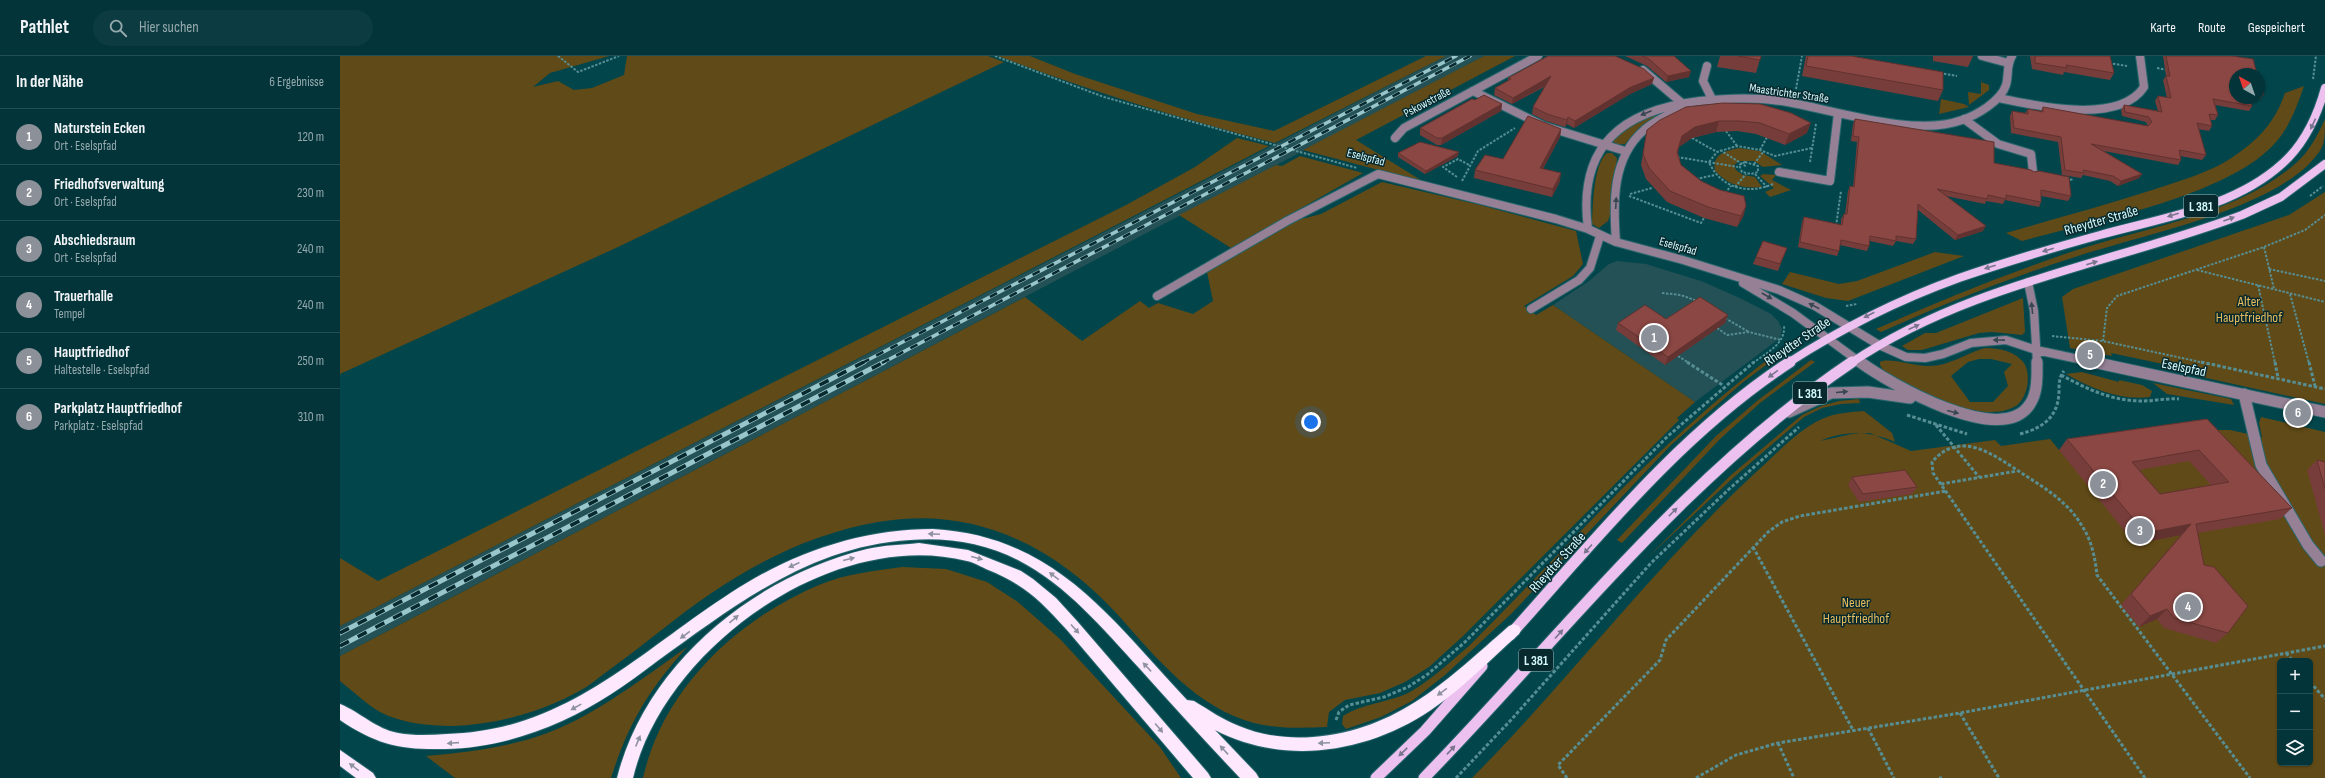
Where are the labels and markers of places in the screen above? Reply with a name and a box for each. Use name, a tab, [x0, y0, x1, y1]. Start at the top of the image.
pin: 1	[1641, 323, 1667, 353]
pin: 5	[2077, 340, 2103, 370]
pin: 6	[2285, 398, 2311, 428]
pin: 2	[2090, 469, 2116, 499]
pin: 3	[2127, 516, 2153, 546]
pin: 4	[2175, 592, 2201, 622]

